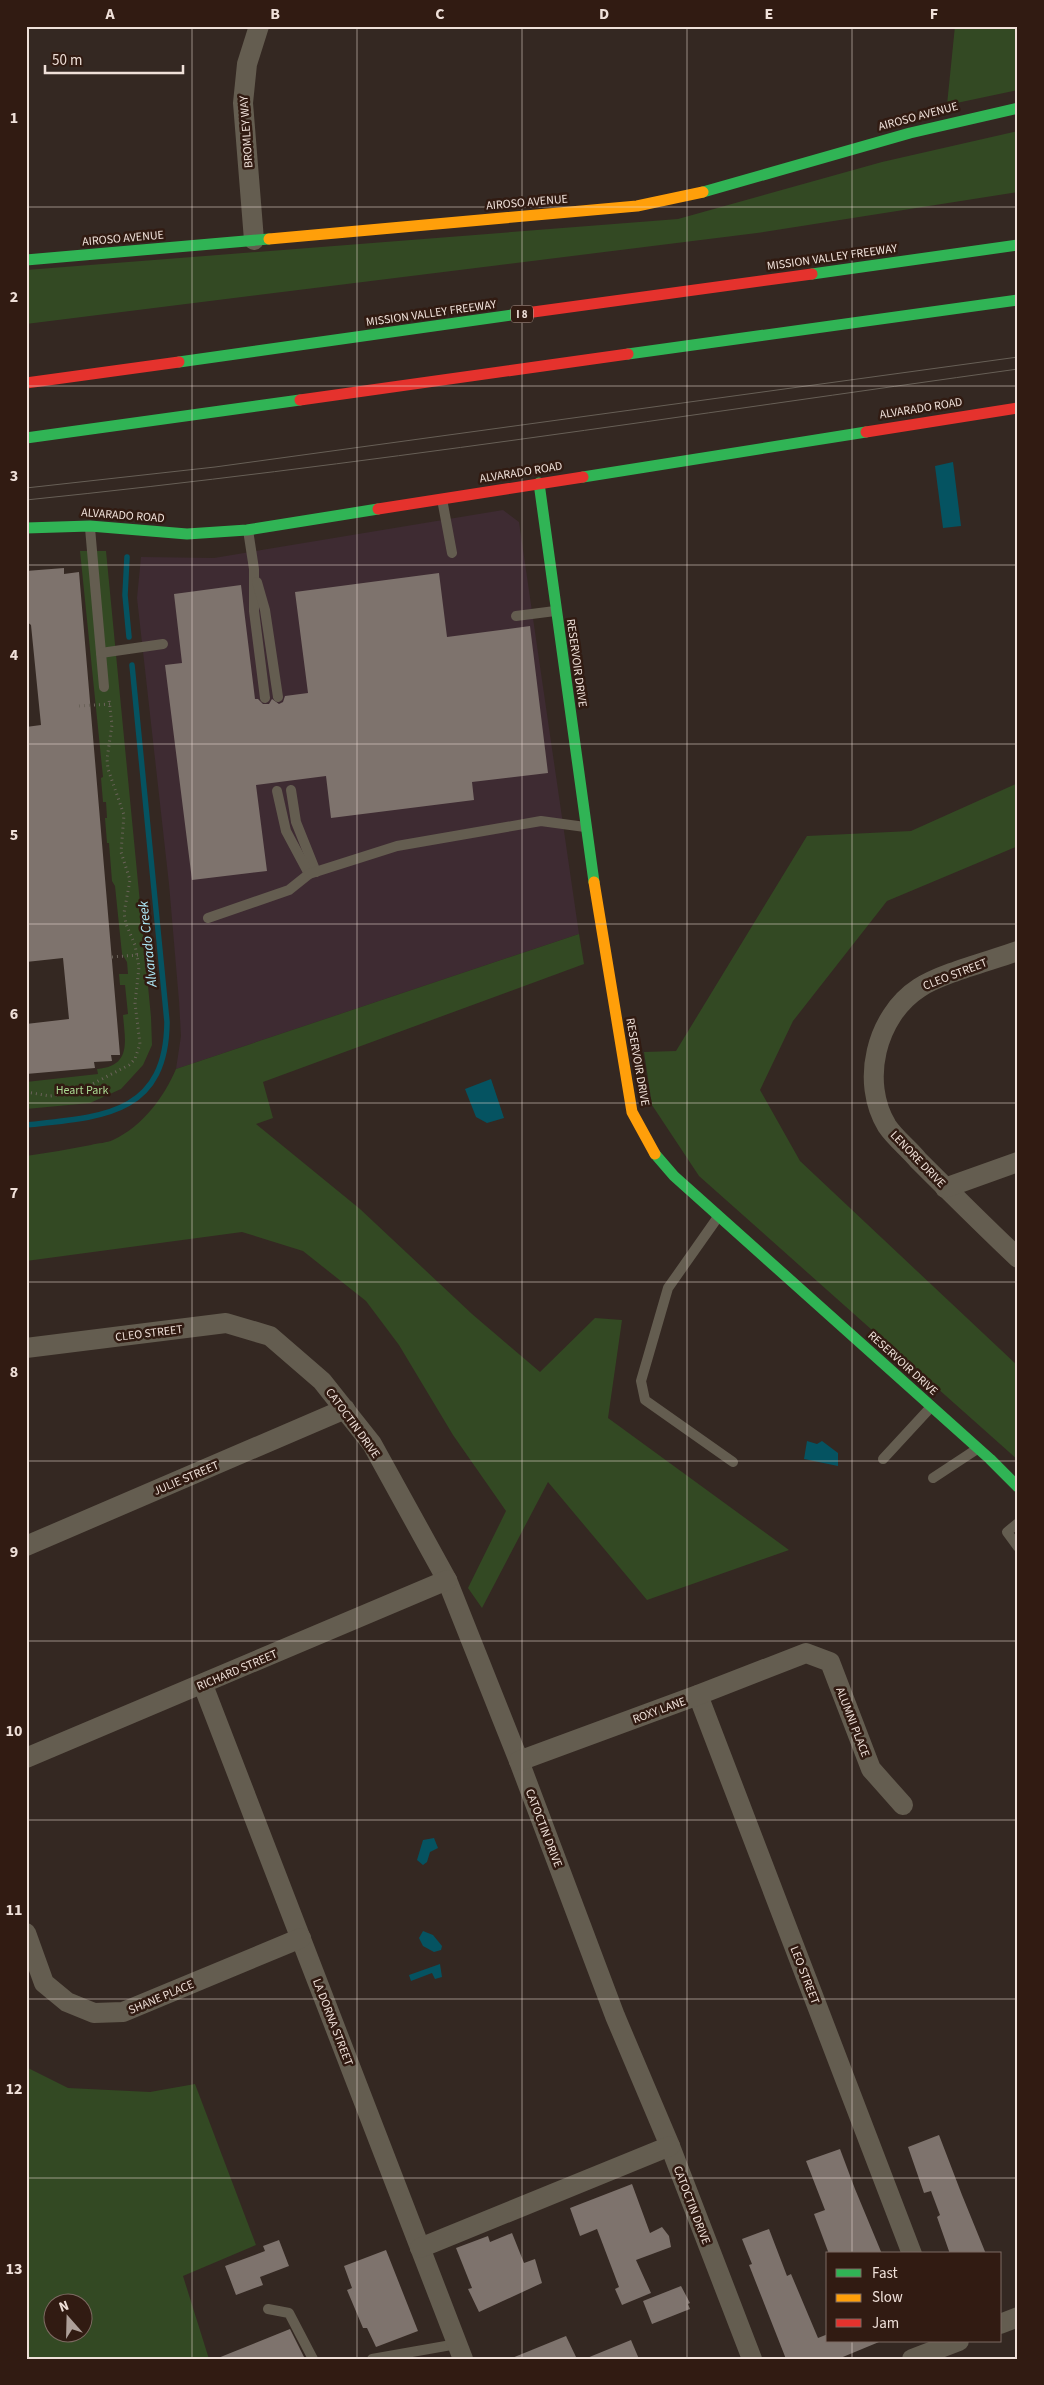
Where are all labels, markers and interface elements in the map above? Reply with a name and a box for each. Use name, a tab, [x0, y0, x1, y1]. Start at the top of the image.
text: A	[104, 3, 115, 25]
text: B	[270, 3, 280, 25]
text: C	[435, 3, 445, 25]
text: D	[599, 3, 609, 25]
text: E	[765, 3, 773, 25]
text: F	[930, 3, 938, 25]
scale bar	[45, 42, 182, 74]
text: 50 m	[52, 50, 82, 71]
street label: BROMLEY WAY	[235, 95, 258, 169]
street label: AIROSO AVENUE	[876, 98, 960, 135]
text: 1	[10, 107, 18, 129]
street label: AIROSO AVENUE	[485, 190, 569, 215]
street label: AIROSO AVENUE	[81, 226, 165, 251]
street label: MISSION VALLEY FREEWAY	[766, 240, 899, 275]
text: 2	[10, 286, 18, 308]
street label: MISSION VALLEY FREEWAY	[365, 296, 498, 331]
road number: I 8	[511, 306, 533, 322]
street label: ALVARADO ROAD	[878, 394, 964, 423]
street label: ALVARADO ROAD	[478, 458, 564, 487]
text: 3	[10, 465, 18, 487]
street label: ALVARADO ROAD	[81, 504, 165, 527]
street label: RESERVOIR DRIVE	[562, 618, 591, 708]
text: 4	[10, 644, 19, 666]
text: 5	[10, 824, 18, 846]
water label: Alvarado Creek	[133, 900, 163, 989]
street label: CLEO STREET	[920, 954, 990, 995]
text: 6	[10, 1003, 18, 1025]
street label: RESERVOIR DRIVE	[621, 1017, 654, 1107]
park label: Heart Park	[56, 1082, 108, 1099]
street label: LENORE DRIVE	[886, 1127, 949, 1192]
text: 7	[10, 1182, 18, 1204]
street label: CLEO STREET	[114, 1321, 184, 1346]
street label: RESERVOIR DRIVE	[864, 1327, 941, 1399]
text: 8	[10, 1361, 18, 1383]
street label: CATOCTIN DRIVE	[321, 1385, 384, 1462]
street label: JULIE STREET	[151, 1457, 222, 1500]
text: 9	[10, 1541, 18, 1563]
street label: RICHARD STREET	[194, 1646, 281, 1695]
street label: ALUMNI PLACE	[831, 1685, 874, 1760]
street label: ROXY LANE	[630, 1693, 688, 1728]
text: 10	[6, 1720, 22, 1742]
street label: CATOCTIN DRIVE	[521, 1786, 566, 1870]
text: 11	[6, 1899, 22, 1921]
street label: LEO STREET	[786, 1944, 824, 2007]
street label: SHANE PLACE	[126, 1976, 196, 2019]
street label: LA DORNA STREET	[308, 1976, 357, 2069]
text: 12	[6, 2078, 22, 2100]
street label: CATOCTIN DRIVE	[669, 2163, 714, 2247]
legend	[826, 2252, 1002, 2342]
text: 13	[6, 2258, 22, 2280]
text: Fast	[872, 2263, 898, 2284]
text: Slow	[872, 2287, 903, 2308]
north arrow	[42, 2292, 92, 2342]
text: N	[56, 2296, 72, 2318]
text: Jam	[872, 2313, 899, 2334]

